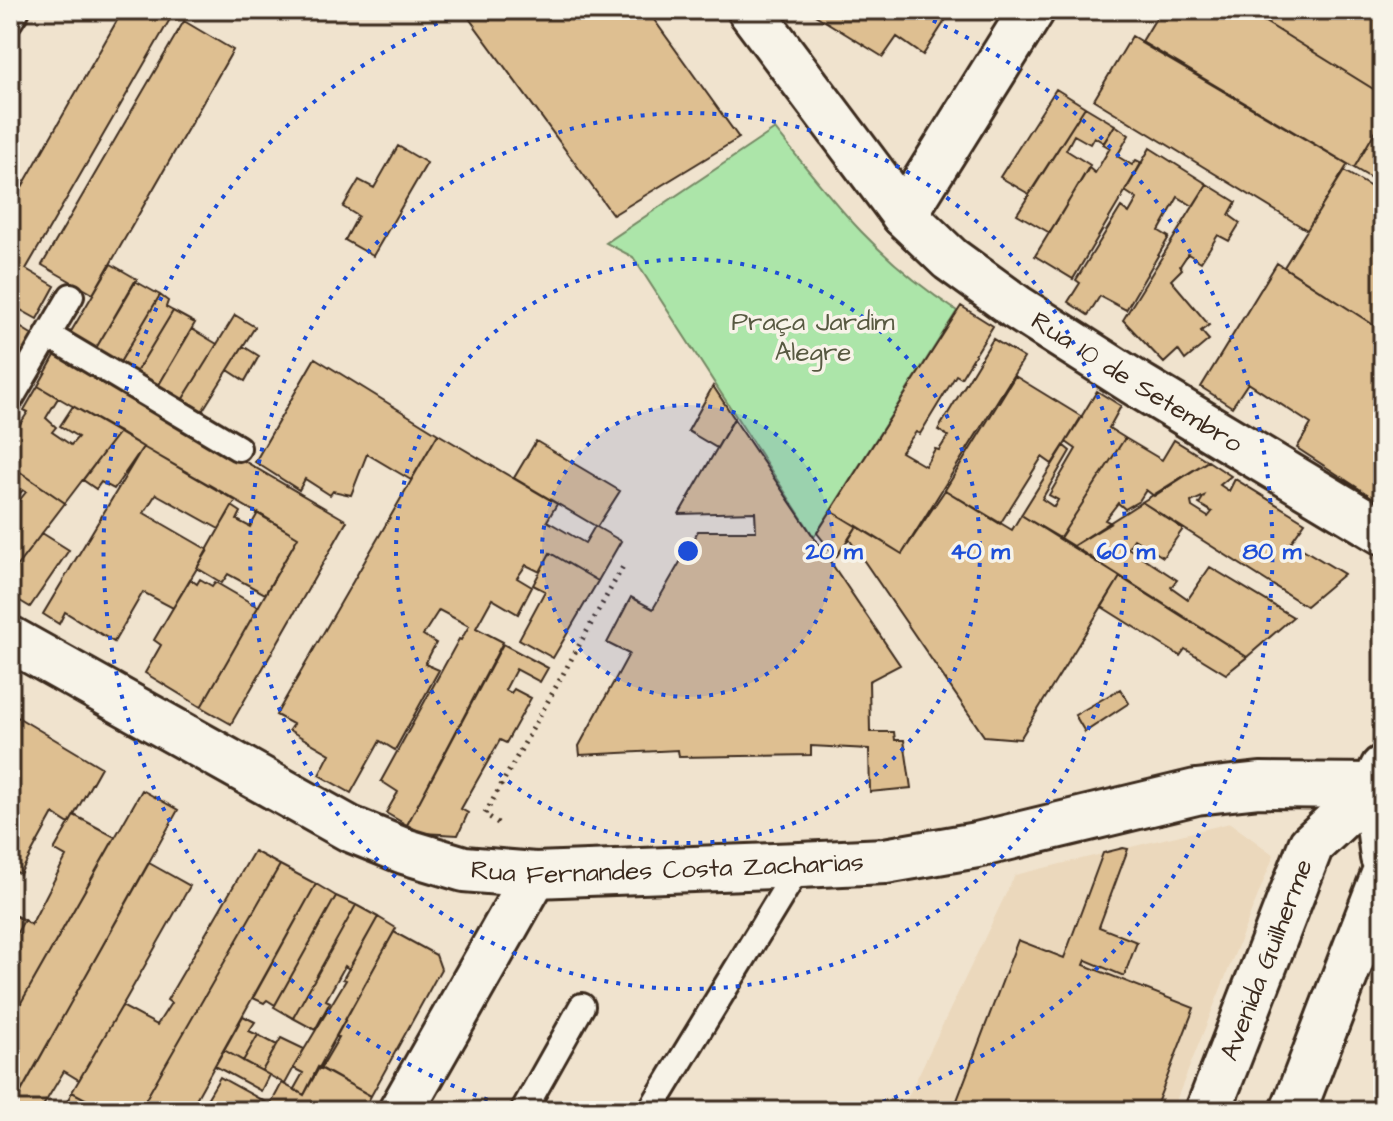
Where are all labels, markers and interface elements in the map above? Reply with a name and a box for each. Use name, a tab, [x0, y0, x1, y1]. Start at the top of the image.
street label: Rua 10 de Setembro	[1024, 303, 1250, 462]
park label: Praça Jardim Alegre	[731, 304, 895, 372]
text: 20 m	[804, 535, 863, 569]
text: 40 m	[950, 535, 1010, 569]
text: 60 m	[1097, 535, 1156, 569]
text: 80 m	[1243, 535, 1302, 569]
centre of rings	[674, 537, 702, 565]
street label: Rua Fernandes Costa Zacharias	[469, 844, 864, 893]
street label: Avenida Guilherme	[1211, 854, 1322, 1066]

